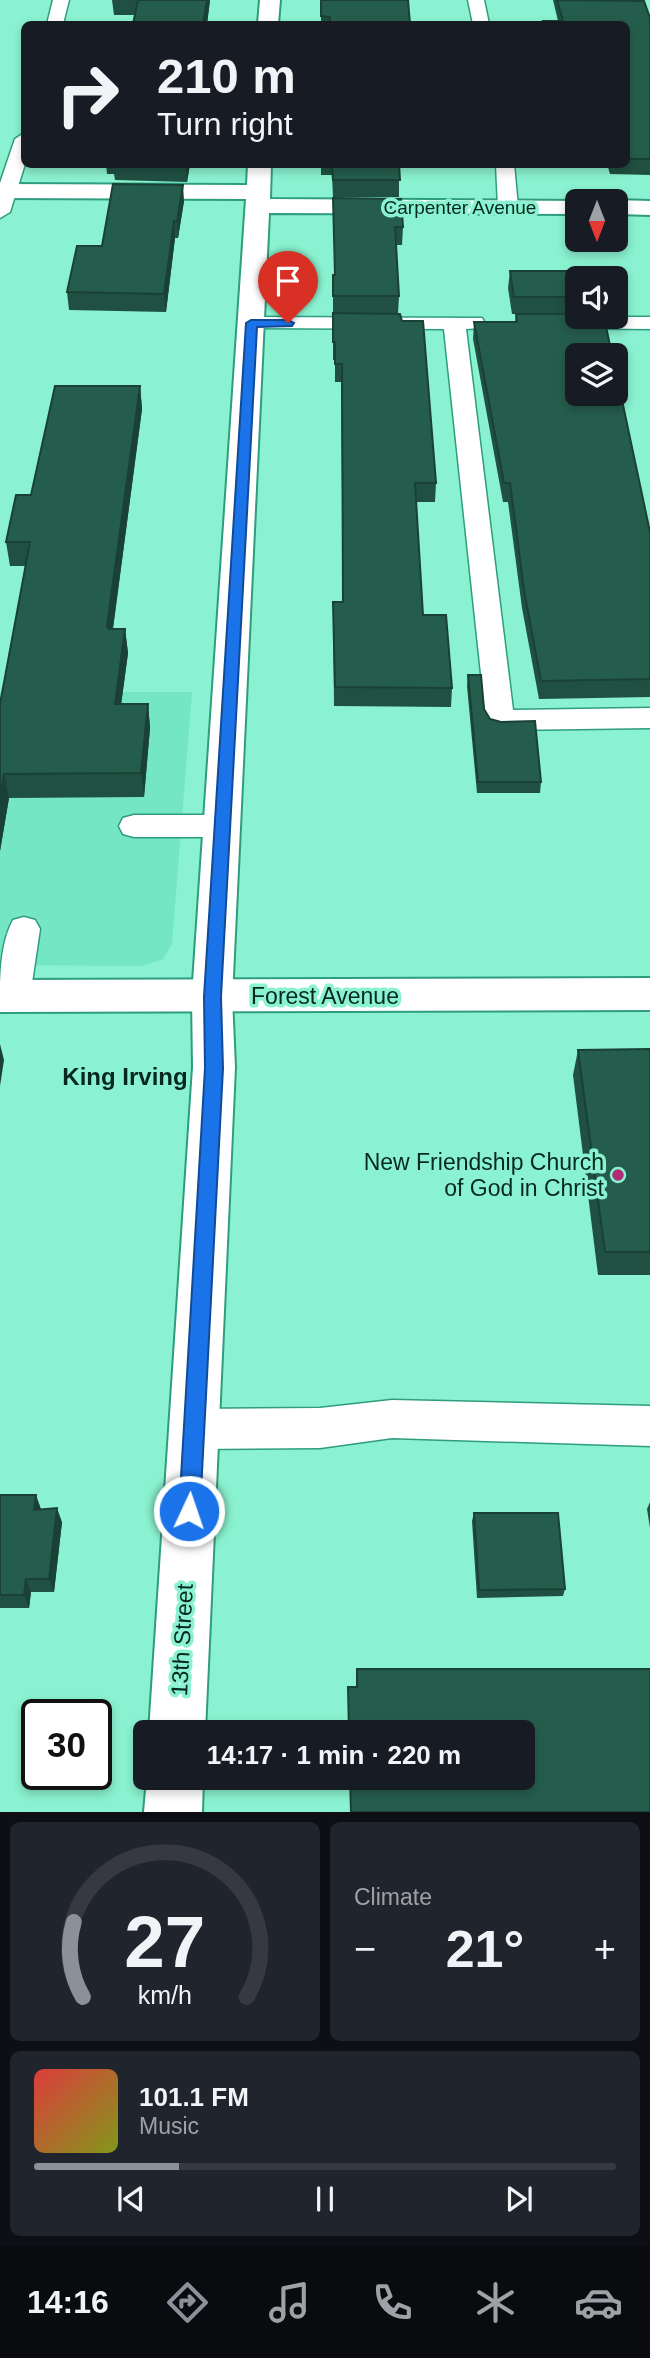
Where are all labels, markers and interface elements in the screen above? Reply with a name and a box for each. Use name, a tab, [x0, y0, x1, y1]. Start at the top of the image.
icon: right	[42, 49, 133, 140]
text: 210 m	[157, 49, 296, 103]
text: Turn right	[157, 106, 293, 142]
north arrow	[565, 189, 628, 252]
map controls	[565, 189, 628, 406]
street label: Carpenter Avenue	[384, 197, 536, 218]
pin	[258, 251, 318, 323]
icon: arrive	[269, 262, 307, 300]
button: sound	[565, 266, 628, 329]
button: layers	[565, 343, 628, 406]
street label: Forest Avenue	[251, 983, 399, 1009]
district label: King Irving	[62, 1063, 188, 1090]
place label: New Friendship Church of God in Christ	[364, 1149, 605, 1201]
marker: New Friendship Church of God in Christ	[610, 1167, 626, 1183]
position arrow	[152, 1474, 226, 1548]
street label: 13th Street	[166, 1583, 198, 1697]
speed limit sign: 30	[21, 1699, 112, 1790]
text: 14:17 · 1 min · 220 m	[207, 1740, 461, 1770]
text: Climate	[354, 1884, 432, 1910]
text: 27	[125, 1902, 205, 1983]
text: 21°	[446, 1920, 524, 1978]
text: −	[354, 1928, 376, 1970]
text: +	[594, 1928, 616, 1970]
text: km/h	[138, 1981, 192, 2009]
text: 101.1 FM	[139, 2082, 249, 2112]
text: Music	[139, 2113, 199, 2139]
icon: previous	[112, 2180, 150, 2218]
icon: pause	[306, 2180, 344, 2218]
icon: next	[500, 2180, 538, 2218]
icon: directions	[163, 2278, 212, 2327]
icon: music	[265, 2278, 314, 2327]
icon: phone	[368, 2278, 417, 2327]
icon: climate	[471, 2278, 520, 2327]
icon: car	[574, 2278, 623, 2327]
text: 14:16	[27, 2284, 109, 2320]

